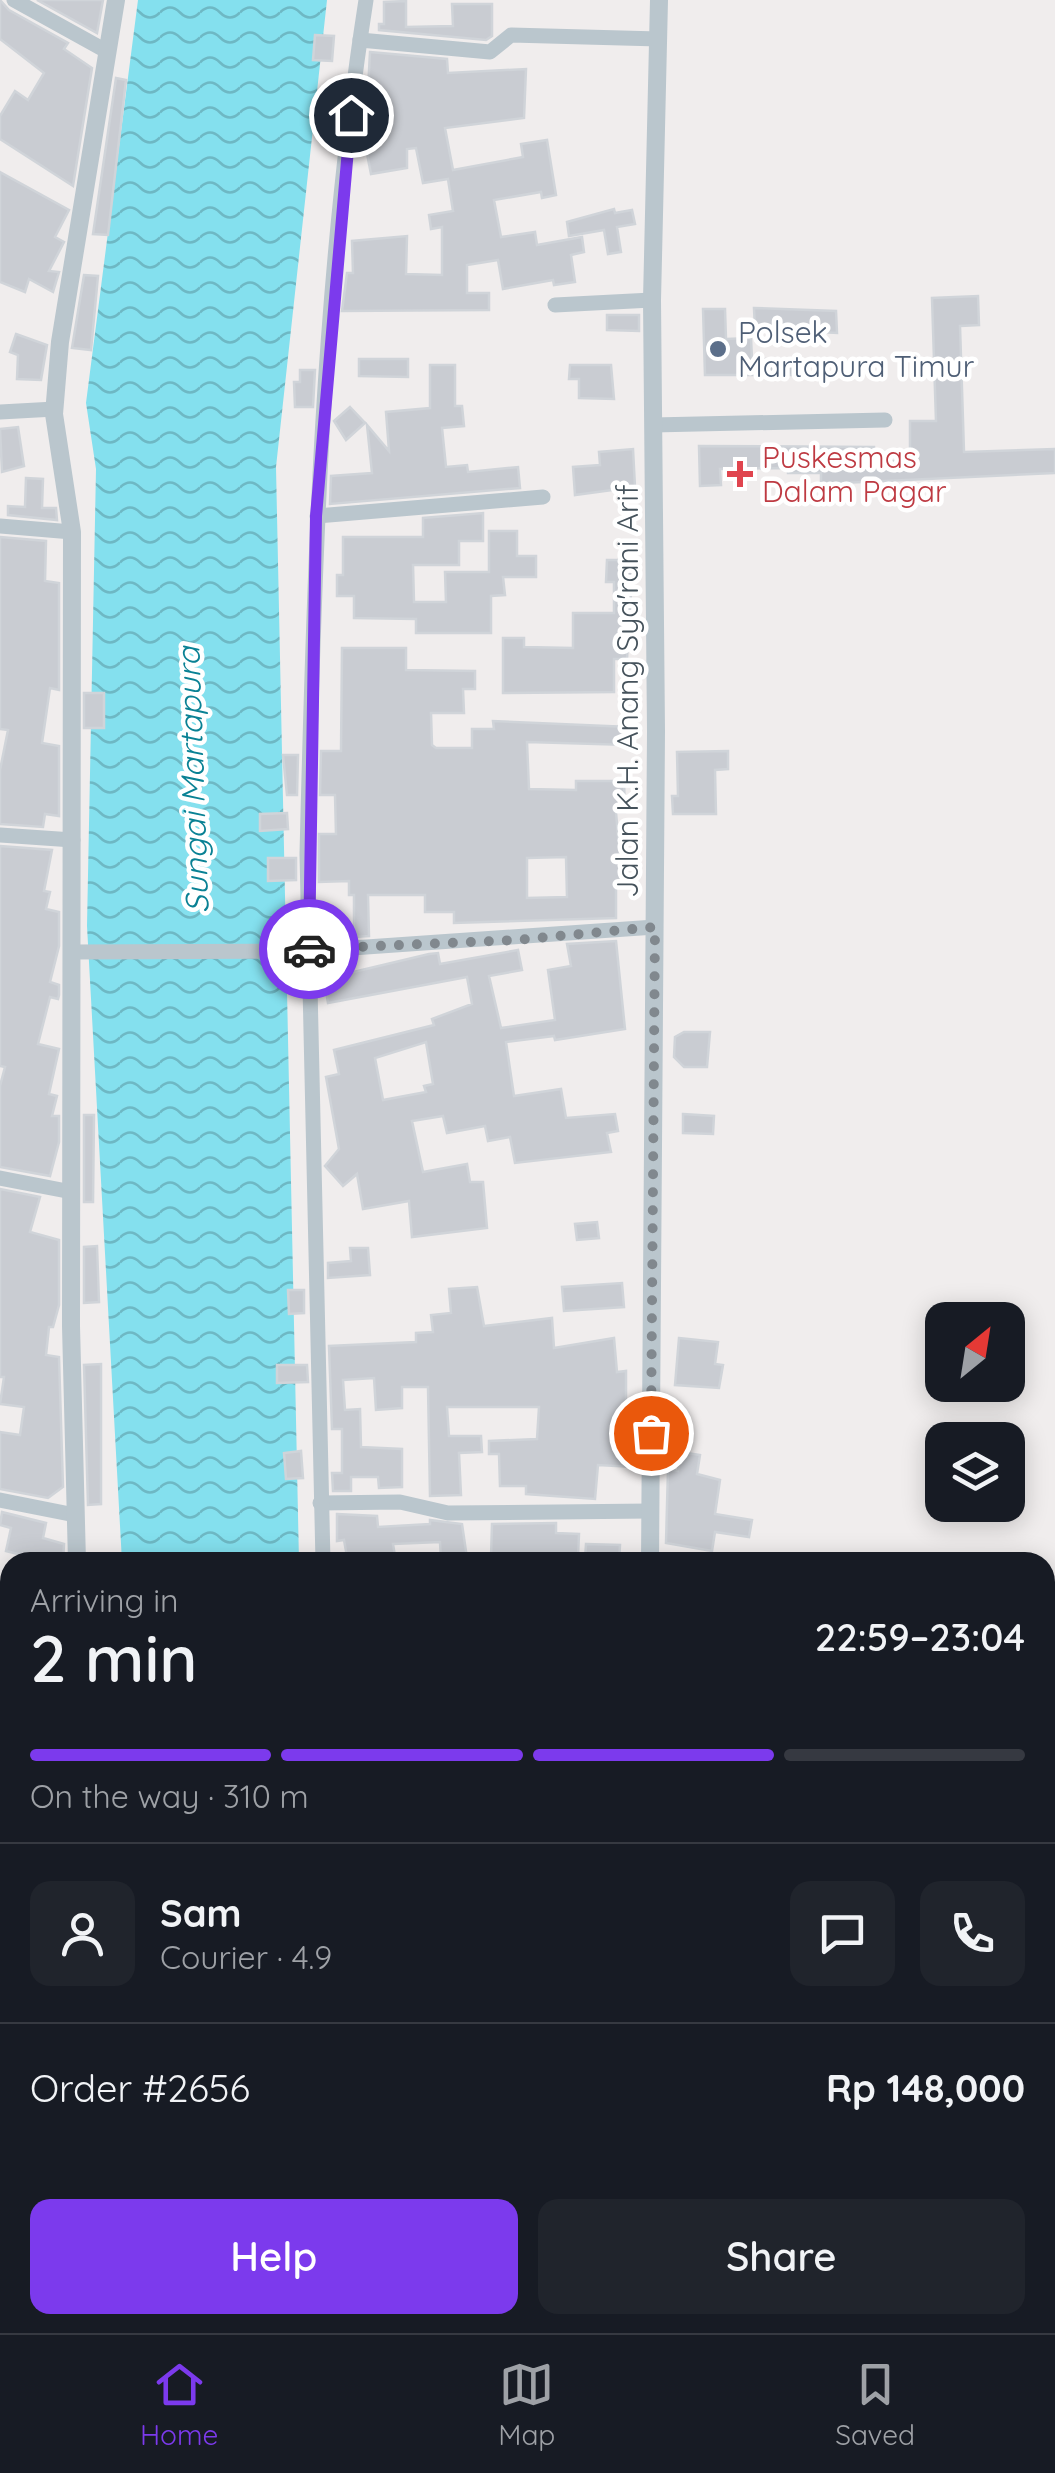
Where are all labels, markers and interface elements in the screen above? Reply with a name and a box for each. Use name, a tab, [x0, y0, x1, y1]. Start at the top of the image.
pin	[309, 73, 394, 158]
icon: home	[324, 88, 379, 143]
place label: Polsek Martapura Timur	[738, 313, 975, 385]
marker: Polsek Martapura Timur	[707, 338, 729, 360]
place label: Puskesmas Dalam Pagar	[762, 438, 947, 510]
marker: Puskesmas Dalam Pagar	[727, 461, 753, 487]
street label: Jalan K.H. Anang Sya'rani Arif	[608, 484, 646, 898]
water label: Sungai Martapura	[167, 644, 217, 914]
courier	[259, 899, 359, 999]
icon: car	[282, 922, 337, 977]
north arrow	[925, 1302, 1025, 1402]
map controls	[925, 1302, 1025, 1522]
pin	[609, 1391, 694, 1476]
icon: bag	[624, 1406, 679, 1461]
button: layers	[925, 1422, 1025, 1522]
text: Arriving in	[30, 1580, 179, 1620]
text: 22:59–23:04	[815, 1613, 1025, 1661]
text: 2 min	[30, 1617, 198, 1698]
text: On the way · 310 m	[30, 1776, 309, 1816]
button: person	[30, 1881, 135, 1986]
button: chat	[790, 1881, 895, 1986]
button: phone	[920, 1881, 1025, 1986]
text: Sam	[160, 1889, 242, 1937]
text: Courier · 4.9	[160, 1937, 332, 1977]
text: Order #2656	[30, 2064, 250, 2112]
text: Rp 148,000	[826, 2064, 1025, 2112]
button: Help	[30, 2199, 518, 2314]
button: Share	[538, 2199, 1025, 2314]
tab: Home	[140, 2357, 218, 2452]
tab: Map	[498, 2357, 555, 2452]
tab: Saved	[835, 2357, 915, 2452]

